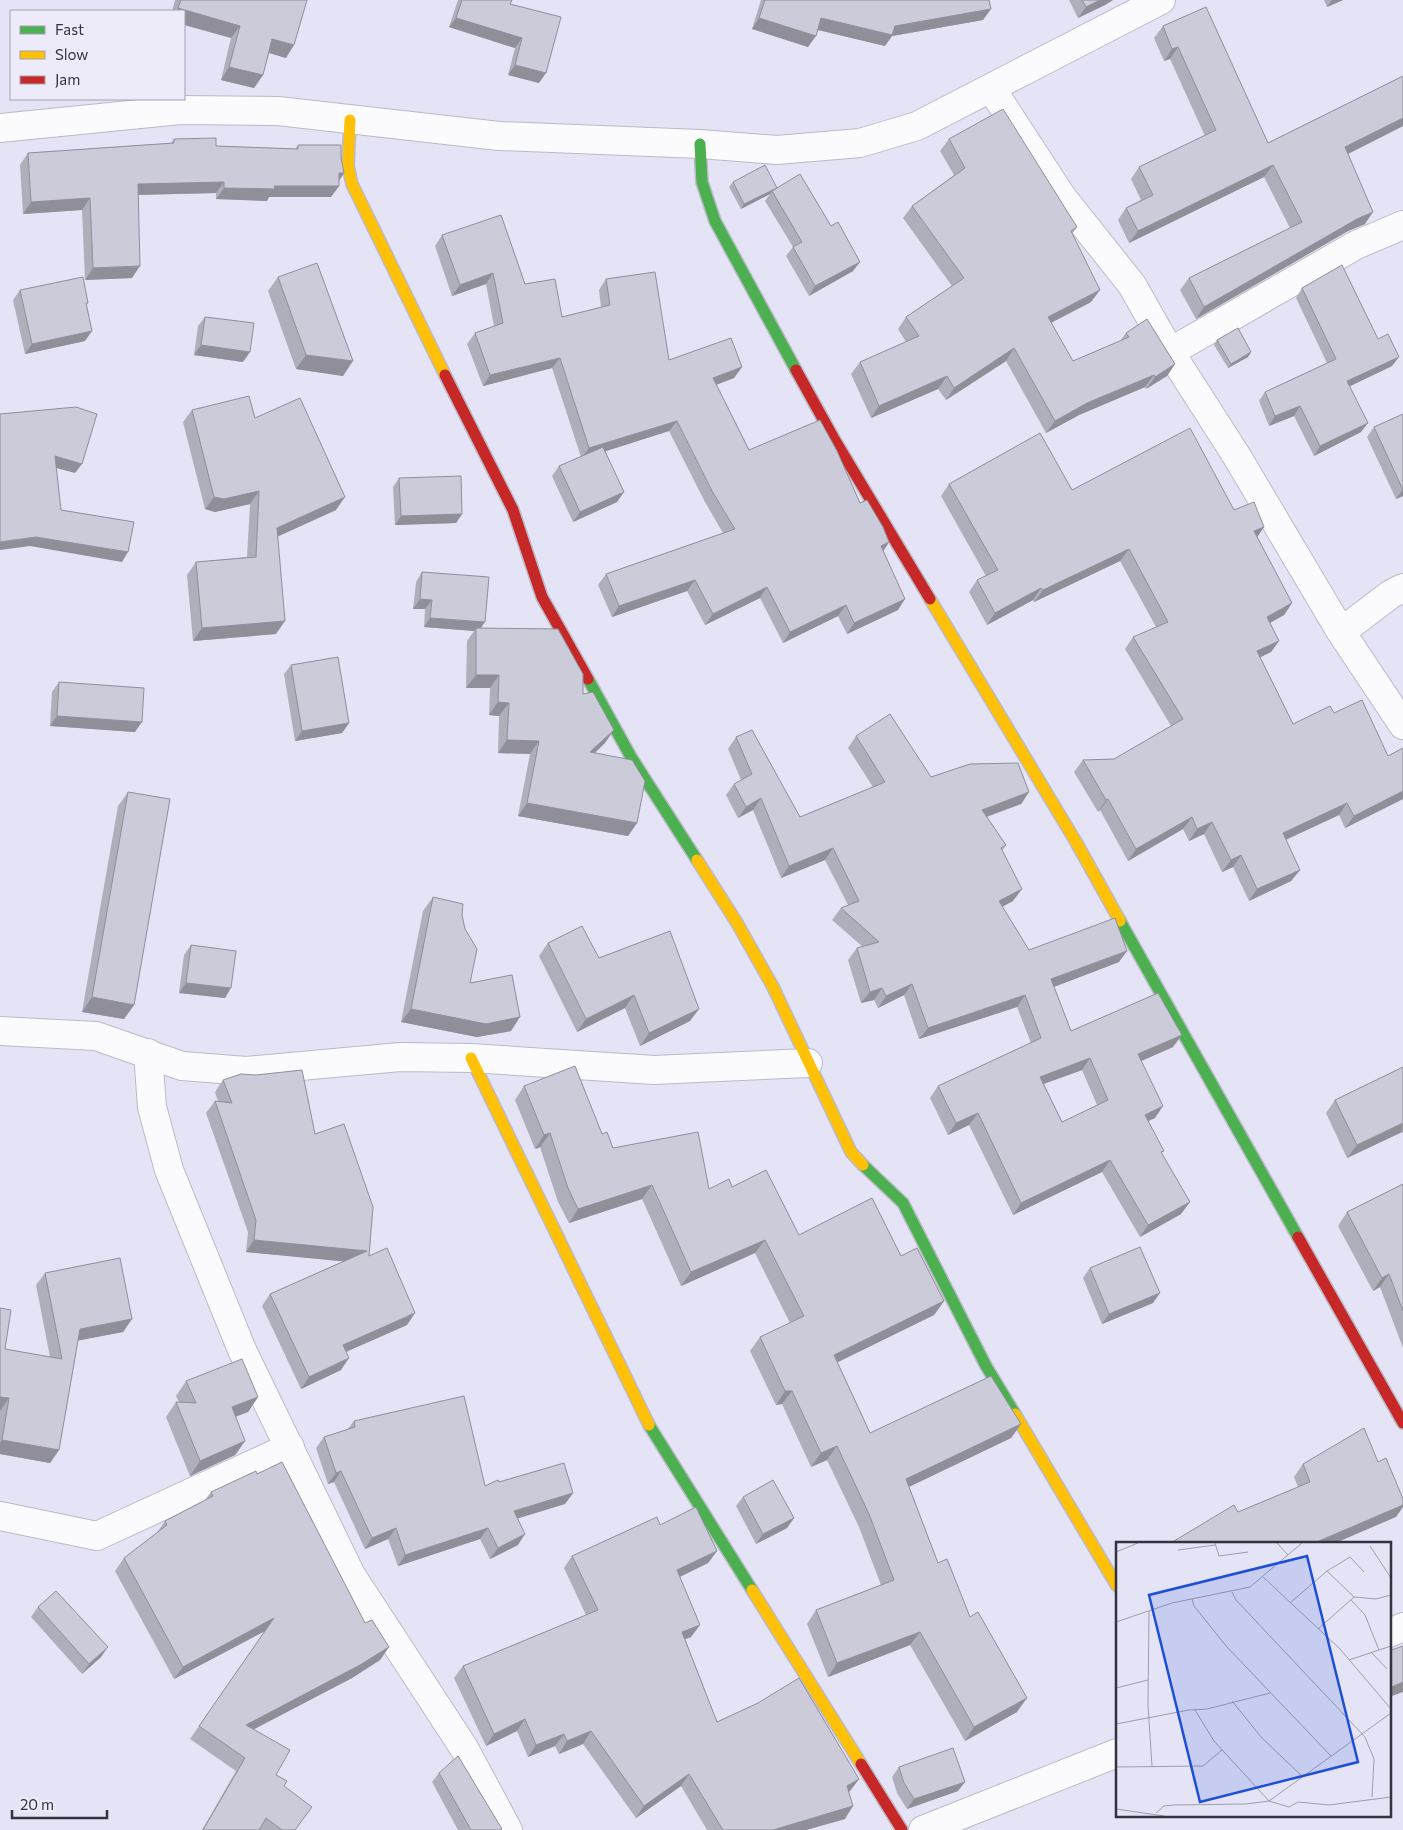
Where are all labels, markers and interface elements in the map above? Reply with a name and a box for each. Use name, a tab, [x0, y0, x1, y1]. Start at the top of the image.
legend	[10, 10, 185, 100]
text: Fast	[55, 20, 84, 38]
text: Slow	[55, 45, 88, 63]
text: Jam	[55, 70, 80, 88]
inset map	[1116, 1542, 1390, 1818]
scale bar	[12, 1788, 108, 1820]
text: 20 m	[20, 1795, 54, 1813]

